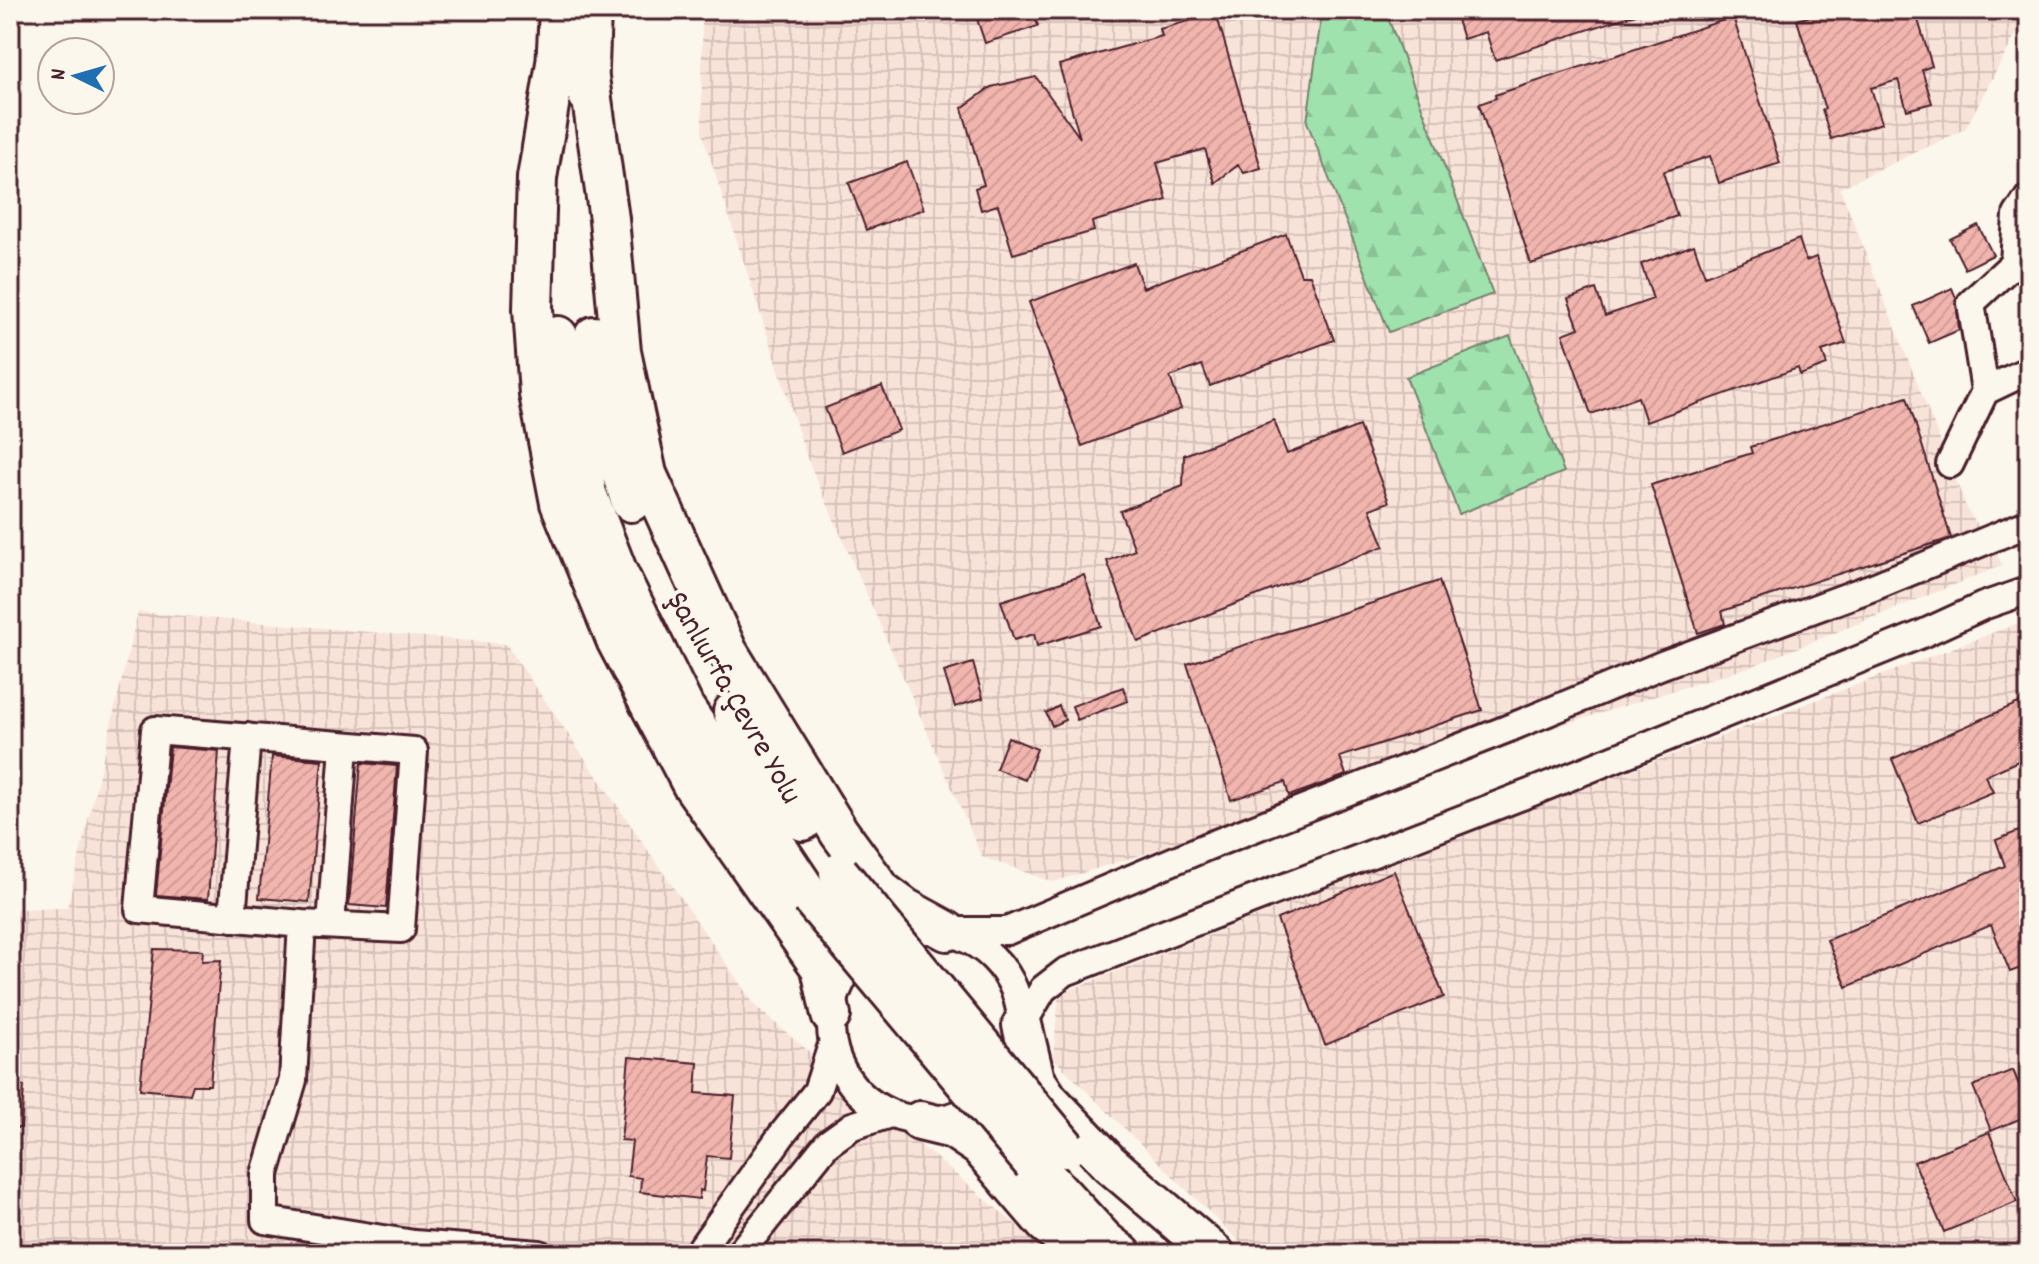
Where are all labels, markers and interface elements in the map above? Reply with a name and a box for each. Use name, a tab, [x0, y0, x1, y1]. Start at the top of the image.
north arrow	[36, 36, 116, 116]
text: N	[44, 68, 75, 81]
street label: Şanlıurfa Çevre Yolu	[652, 584, 812, 814]

